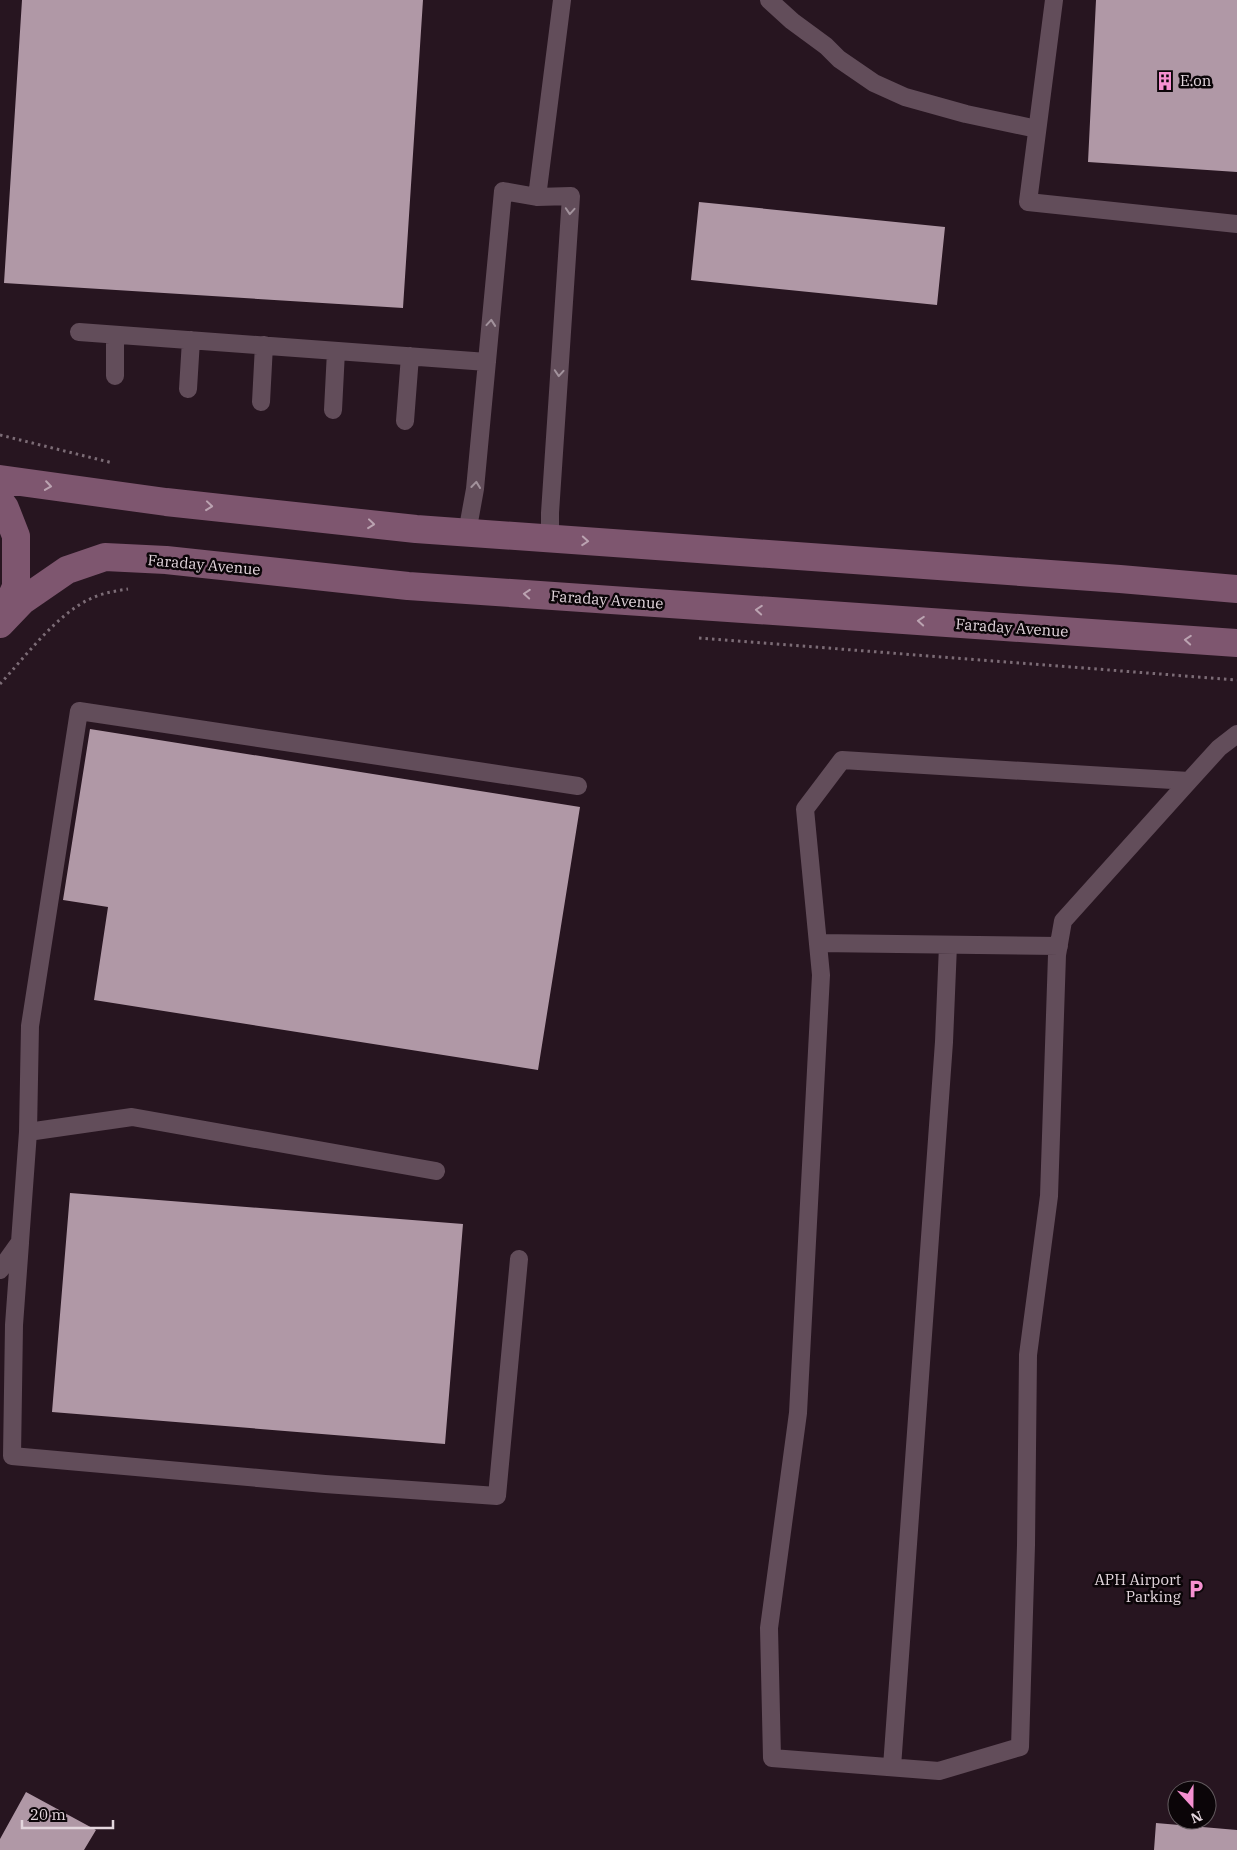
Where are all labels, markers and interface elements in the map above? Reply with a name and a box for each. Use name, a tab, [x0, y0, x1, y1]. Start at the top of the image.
building icon: E.on	[1154, 70, 1176, 92]
place label: E.on	[1180, 71, 1212, 90]
one-way arrow	[565, 207, 576, 215]
one-way arrow	[485, 318, 496, 326]
one-way arrow	[554, 369, 565, 377]
one-way arrow	[44, 480, 53, 490]
one-way arrow	[470, 480, 481, 488]
one-way arrow	[206, 500, 214, 511]
one-way arrow	[367, 518, 375, 529]
one-way arrow	[582, 535, 590, 546]
street label: Faraday Avenue	[147, 550, 261, 579]
street label: Faraday Avenue	[550, 586, 664, 613]
one-way arrow	[523, 589, 531, 600]
one-way arrow	[755, 605, 763, 616]
street label: Faraday Avenue	[955, 614, 1069, 641]
one-way arrow	[917, 616, 925, 627]
one-way arrow	[1184, 634, 1192, 645]
place label: APH Airport Parking	[1094, 1570, 1181, 1606]
parking icon: APH Airport Parking	[1185, 1578, 1207, 1600]
north arrow	[1167, 1780, 1217, 1830]
scale bar	[22, 1798, 114, 1830]
text: 20 m	[30, 1805, 66, 1824]
text: N	[1188, 1807, 1205, 1828]

